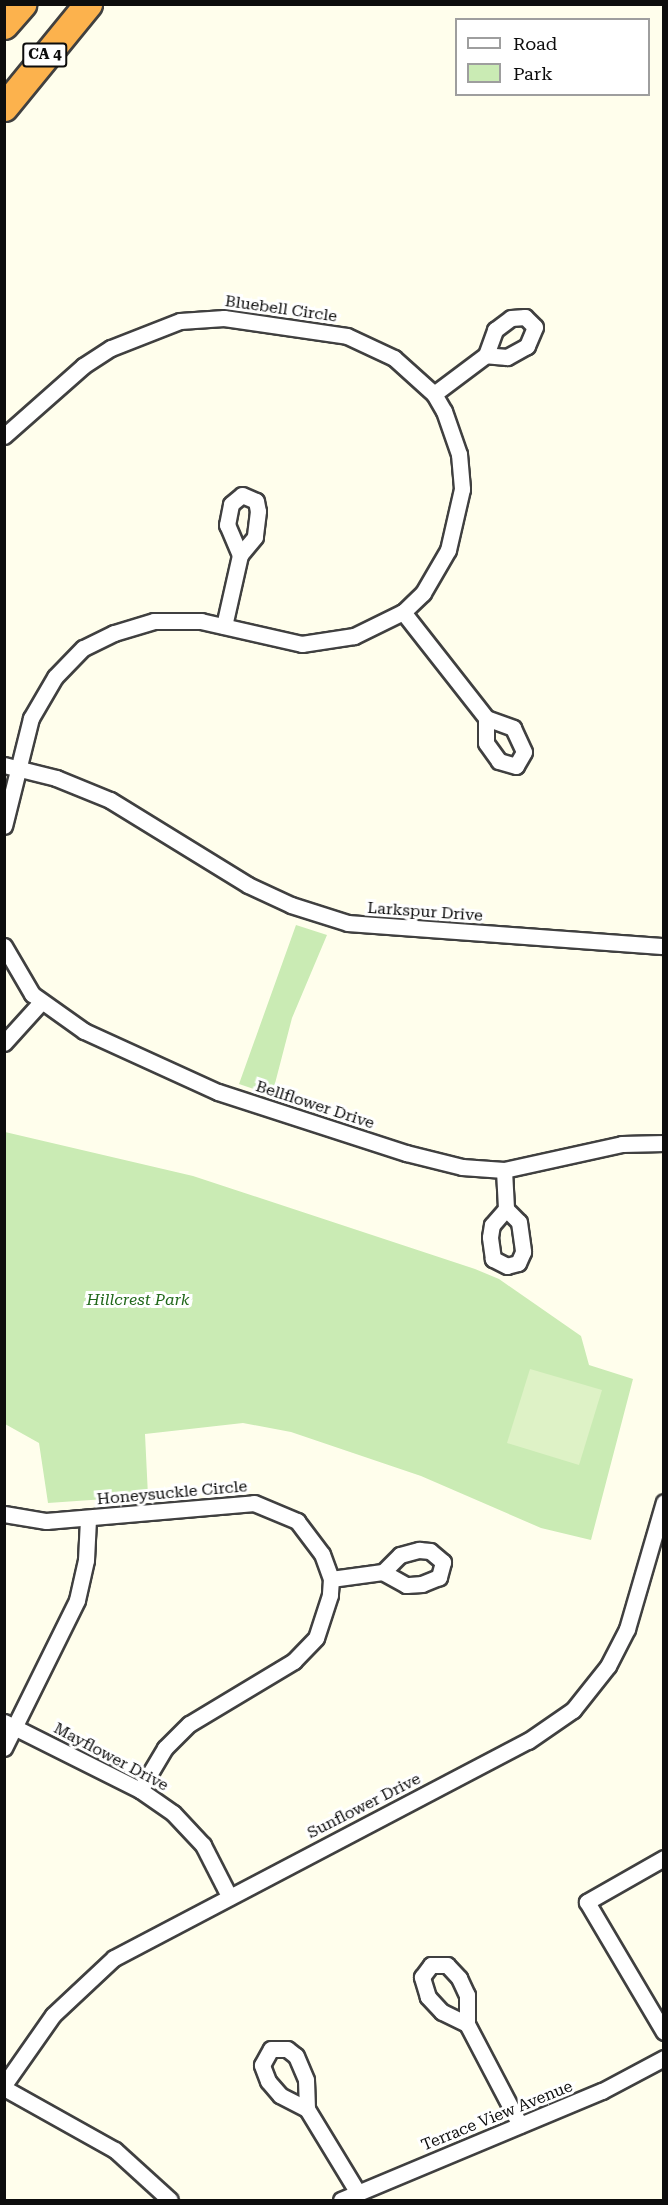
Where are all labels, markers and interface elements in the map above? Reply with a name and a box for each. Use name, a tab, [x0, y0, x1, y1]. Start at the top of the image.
legend	[455, 18, 650, 96]
text: Road	[513, 33, 557, 54]
road number: CA 4	[21, 43, 69, 67]
text: Park	[513, 63, 553, 84]
street label: Bluebell Circle	[224, 292, 338, 326]
street label: Larkspur Drive	[367, 898, 483, 926]
street label: Bellflower Drive	[253, 1077, 377, 1133]
park label: Hillcrest Park	[86, 1290, 190, 1310]
street label: Honeysuckle Circle	[96, 1477, 248, 1509]
street label: Mayflower Drive	[50, 1719, 172, 1795]
street label: Sunflower Drive	[304, 1769, 424, 1843]
street label: Terrace View Avenue	[419, 2077, 575, 2155]

